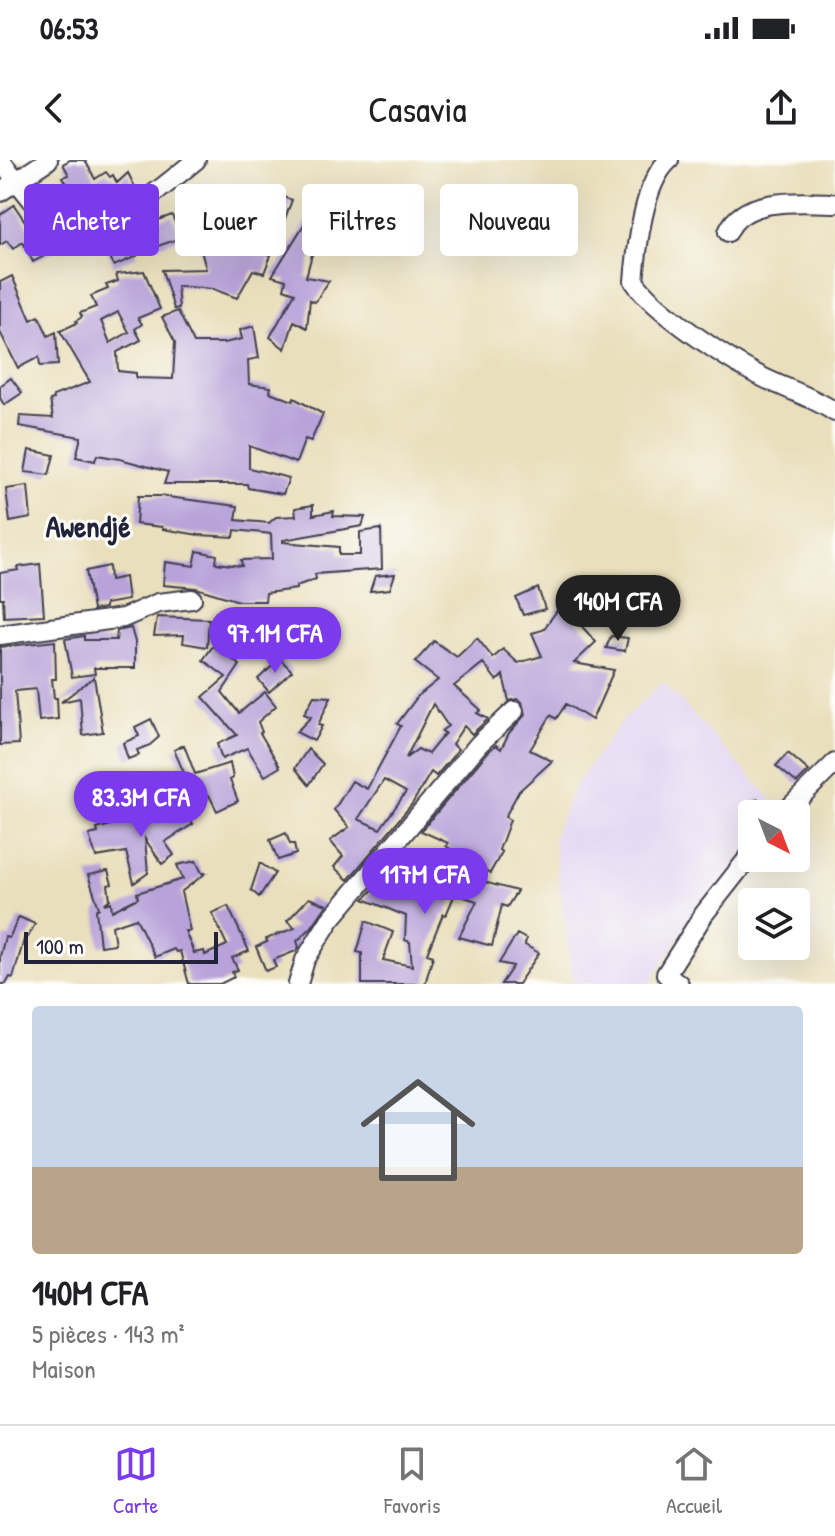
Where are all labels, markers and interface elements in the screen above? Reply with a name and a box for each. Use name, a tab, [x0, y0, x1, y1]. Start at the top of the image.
text: 06:53	[40, 8, 99, 48]
text: Casavia	[368, 84, 467, 133]
icon: back	[32, 86, 76, 130]
icon: share	[759, 86, 803, 130]
chip: Acheter	[24, 184, 159, 256]
chip: Louer	[175, 184, 286, 256]
chip: Filtres	[302, 184, 424, 256]
chip: Nouveau	[440, 184, 578, 256]
district label: Awendjé	[46, 506, 130, 546]
pin: 140M CFA	[535, 575, 701, 643]
text: 140M CFA	[574, 583, 662, 618]
pin: 97.1M CFA	[183, 607, 367, 675]
text: 97.1M CFA	[227, 615, 323, 650]
pin: 83.3M CFA	[49, 771, 233, 839]
text: 83.3M CFA	[92, 779, 190, 814]
north arrow	[738, 800, 810, 872]
map controls	[738, 800, 810, 960]
pin: 117M CFA	[342, 848, 508, 916]
text: 117M CFA	[380, 856, 470, 891]
button: layers	[738, 888, 810, 960]
scale bar	[24, 928, 218, 964]
text: 100 m	[36, 931, 84, 961]
icon: home	[346, 1058, 490, 1202]
text: 140M CFA	[32, 1270, 148, 1316]
text: 5 pièces · 143 m²	[32, 1316, 184, 1351]
text: Maison	[32, 1351, 96, 1386]
tab: Carte	[113, 1442, 158, 1520]
tab: Favoris	[384, 1442, 440, 1520]
tab: Accueil	[666, 1442, 722, 1520]

